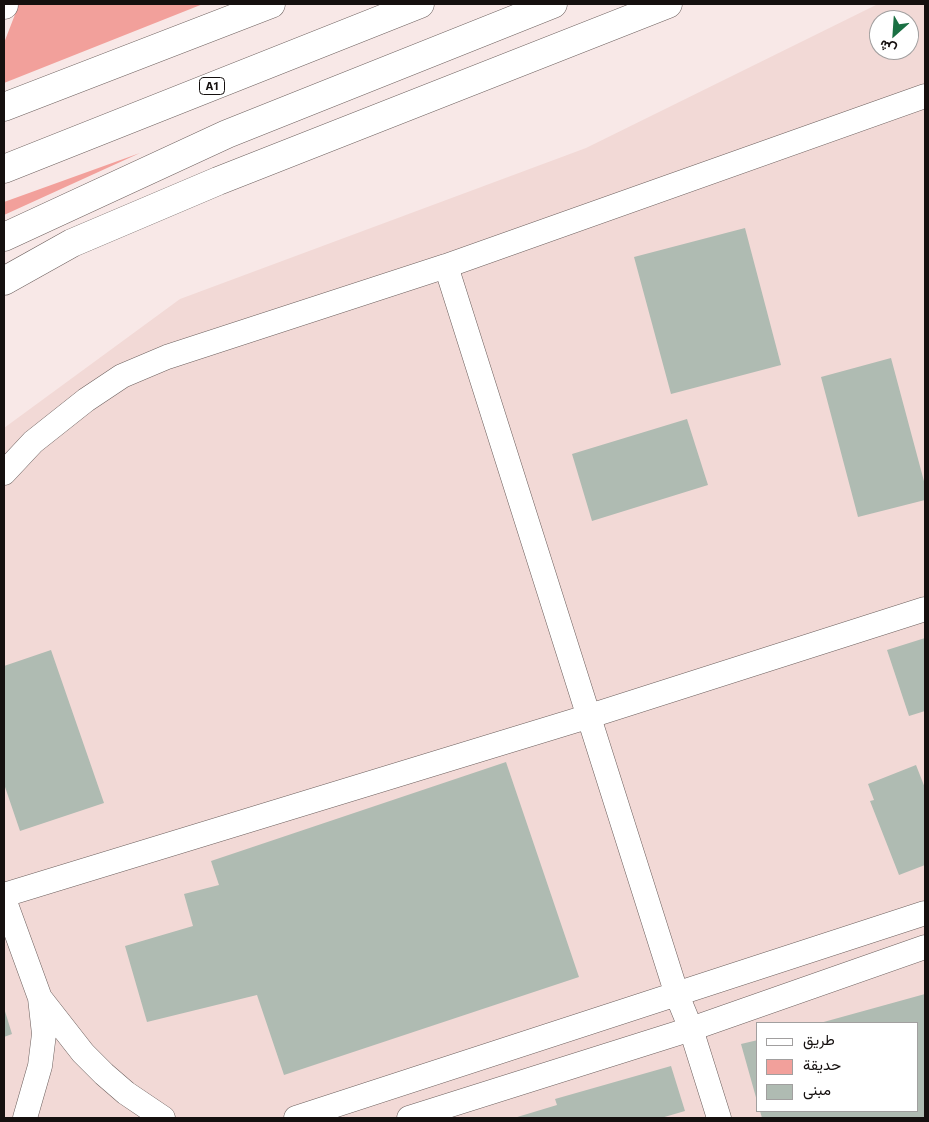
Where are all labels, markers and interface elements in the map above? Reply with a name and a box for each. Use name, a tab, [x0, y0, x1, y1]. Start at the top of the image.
north arrow	[869, 10, 919, 60]
text: ش	[876, 37, 899, 59]
road number: A1	[200, 78, 224, 94]
legend	[756, 1022, 919, 1112]
text: طريق	[803, 1030, 835, 1048]
text: حديقة	[803, 1055, 841, 1073]
text: مبنى	[803, 1080, 831, 1098]

